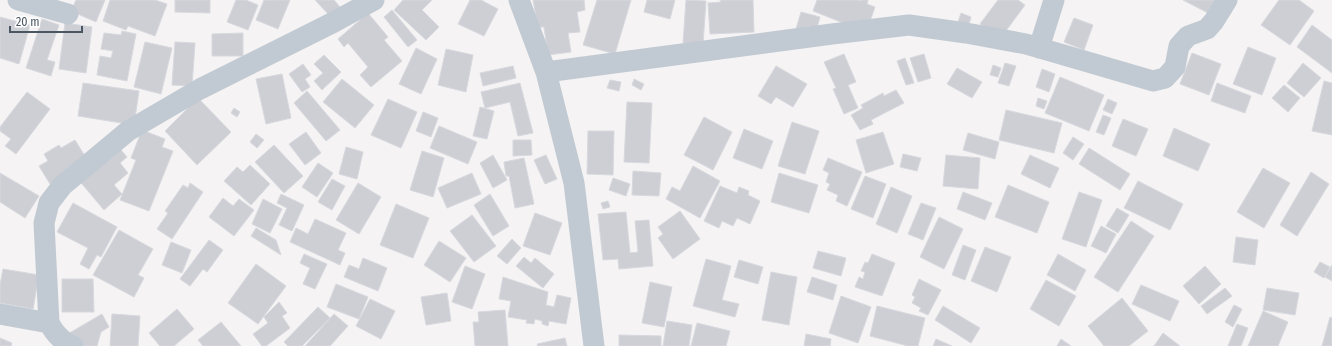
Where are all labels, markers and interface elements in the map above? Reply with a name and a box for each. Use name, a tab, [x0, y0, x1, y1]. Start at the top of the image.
scale bar	[10, 8, 82, 34]
text: 20 m	[16, 15, 40, 29]

